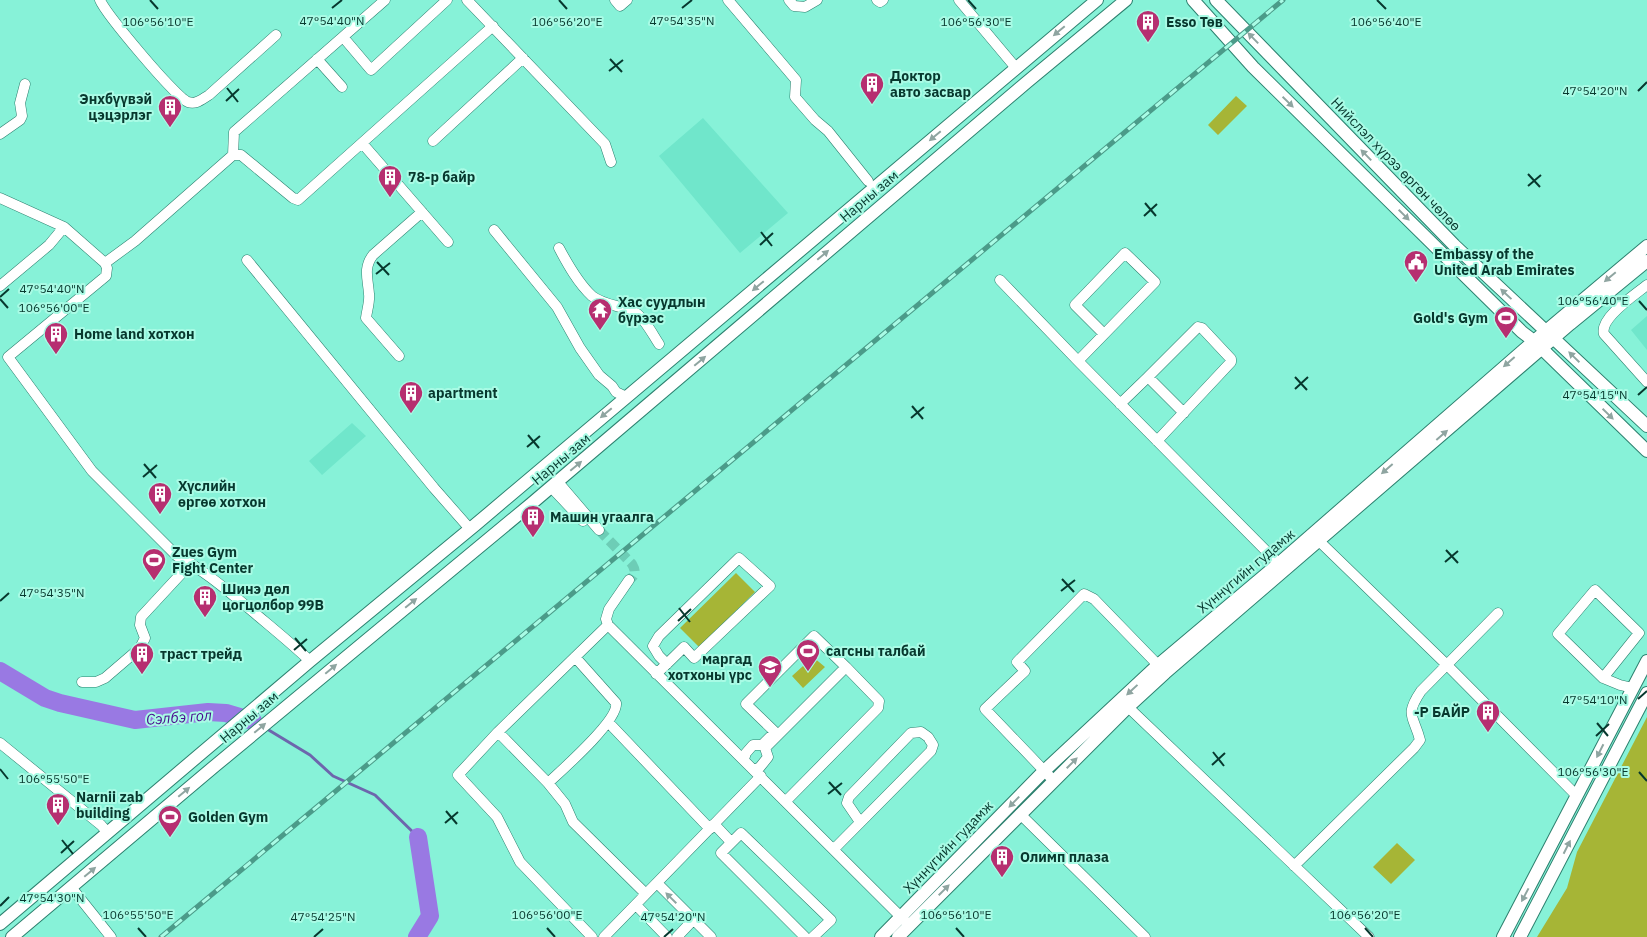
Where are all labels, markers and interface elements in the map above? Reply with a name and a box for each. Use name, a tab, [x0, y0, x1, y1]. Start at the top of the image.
building icon: Esso Төв	[1135, 9, 1161, 43]
text: 47°54'40"N	[299, 13, 365, 28]
text: 47°54'35"N	[649, 13, 715, 28]
place label: Esso Төв	[1166, 13, 1223, 31]
text: 106°56'10"E	[123, 14, 193, 29]
text: 106°56'20"E	[532, 14, 602, 29]
text: 106°56'30"E	[941, 14, 1011, 29]
text: 106°56'40"E	[1351, 14, 1421, 29]
one-way arrow	[1053, 26, 1066, 37]
one-way arrow	[1247, 33, 1259, 45]
place label: Доктор авто засвар	[890, 67, 971, 101]
building icon: Доктор авто засвар	[859, 71, 885, 105]
text: 47°54'20"N	[1562, 83, 1628, 98]
place label: Энхбүүвэй цэцэрлэг	[79, 90, 152, 124]
street label: Нийслэл хүрээ өргөн чөлөө	[1327, 93, 1465, 235]
building icon: Энхбүүвэй цэцэрлэг	[157, 94, 183, 128]
one-way arrow	[1281, 95, 1293, 107]
one-way arrow	[929, 131, 942, 142]
one-way arrow	[1360, 149, 1372, 161]
building icon: 78-р байр	[377, 164, 403, 198]
street label: Нарны зам	[836, 166, 902, 226]
place label: 78-р байр	[408, 168, 475, 186]
one-way arrow	[1397, 209, 1409, 221]
place label: Embassy of the United Arab Emirates	[1434, 245, 1574, 279]
one-way arrow	[817, 249, 829, 261]
public building icon: Embassy of the United Arab Emirates	[1403, 249, 1429, 283]
one-way arrow	[1603, 272, 1616, 283]
text: 47°54'40"N	[19, 281, 85, 296]
one-way arrow	[751, 281, 764, 292]
one-way arrow	[1501, 288, 1513, 300]
place label: Хас суудлын бүрээс	[618, 293, 705, 327]
text: 106°56'40"E	[1558, 293, 1628, 308]
temple icon: Хас суудлын бүрээс	[587, 297, 613, 331]
text: 106°56'00"E	[19, 300, 89, 315]
sports icon: Gold's Gym	[1493, 305, 1519, 339]
place label: Gold's Gym	[1413, 309, 1488, 327]
building icon: Home land хотхон	[43, 321, 69, 355]
place label: Home land хотхон	[74, 325, 195, 343]
one-way arrow	[1568, 351, 1580, 363]
one-way arrow	[693, 355, 706, 366]
one-way arrow	[1504, 356, 1516, 368]
building icon: apartment	[398, 380, 424, 414]
place label: apartment	[428, 384, 498, 402]
text: 47°54'15"N	[1562, 387, 1628, 402]
one-way arrow	[600, 408, 613, 419]
one-way arrow	[1602, 408, 1614, 420]
street label: Нарны зам	[528, 429, 594, 489]
one-way arrow	[1436, 429, 1448, 441]
one-way arrow	[570, 461, 582, 472]
one-way arrow	[1381, 463, 1393, 475]
place label: Хүслийн өргөө хотхон	[178, 477, 266, 511]
building icon: Хүслийн өргөө хотхон	[147, 481, 173, 515]
building icon: Машин угаалга	[520, 504, 546, 538]
place label: Машин угаалга	[550, 508, 654, 526]
street label: Хүннүгийн гудамж	[1193, 525, 1299, 617]
place label: Zues Gym Fight Center	[172, 543, 253, 577]
sports icon: Zues Gym Fight Center	[141, 547, 167, 581]
place label: Шинэ дөл цогцолбор 99В	[222, 580, 324, 614]
building icon: Шинэ дөл цогцолбор 99В	[192, 584, 218, 618]
text: 47°54'35"N	[19, 585, 85, 600]
one-way arrow	[404, 598, 417, 609]
sports icon: сагсны талбай	[795, 638, 821, 672]
building icon: траст трейд	[129, 641, 155, 675]
place label: сагсны талбай	[826, 642, 926, 660]
place label: траст трейд	[160, 645, 242, 663]
place label: маргад хотхоны үрс	[668, 650, 752, 684]
school or university icon: маргад хотхоны үрс	[757, 654, 783, 688]
one-way arrow	[325, 663, 337, 675]
one-way arrow	[1126, 684, 1138, 696]
street label: Нарны зам	[216, 687, 282, 747]
text: 47°54'10"N	[1562, 692, 1628, 707]
building icon: -Р БАЙР	[1475, 699, 1501, 733]
place label: -Р БАЙР	[1414, 703, 1470, 721]
water label: Сэлбэ гол	[145, 705, 213, 729]
one-way arrow	[254, 722, 267, 733]
one-way arrow	[1596, 743, 1604, 758]
one-way arrow	[1065, 757, 1077, 769]
text: 106°56'30"E	[1558, 764, 1628, 779]
text: 106°55'50"E	[19, 771, 89, 786]
one-way arrow	[177, 786, 190, 797]
place label: Narnii zab building	[76, 788, 143, 822]
building icon: Narnii zab building	[45, 792, 71, 826]
one-way arrow	[1008, 795, 1020, 807]
street label: Хүннүгийн гудамж	[899, 797, 997, 897]
sports icon: Golden Gym	[157, 804, 183, 838]
place label: Golden Gym	[188, 808, 268, 826]
one-way arrow	[1563, 840, 1571, 854]
building icon: Олимп плаза	[989, 844, 1015, 878]
place label: Олимп плаза	[1020, 848, 1109, 866]
one-way arrow	[83, 866, 96, 877]
one-way arrow	[938, 884, 950, 896]
one-way arrow	[1521, 888, 1529, 902]
text: 47°54'30"N	[19, 890, 85, 905]
one-way arrow	[665, 892, 677, 904]
text: 106°55'50"E	[103, 907, 173, 922]
text: 106°56'00"E	[512, 907, 582, 922]
text: 106°56'10"E	[921, 907, 991, 922]
text: 106°56'20"E	[1330, 907, 1400, 922]
text: 47°54'25"N	[290, 909, 356, 924]
text: 47°54'20"N	[640, 909, 706, 924]

